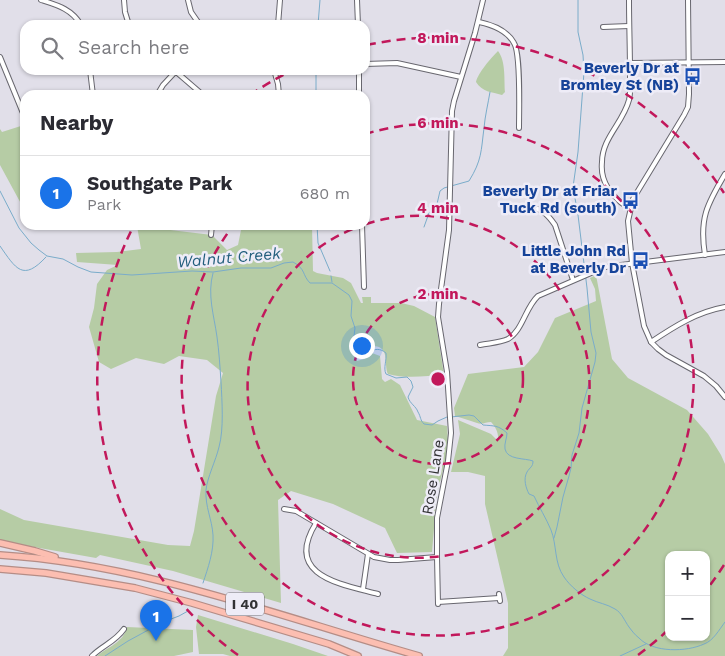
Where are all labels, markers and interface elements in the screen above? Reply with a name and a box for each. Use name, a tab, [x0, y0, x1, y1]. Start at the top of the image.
search box	[20, 20, 370, 75]
text: 8 min	[417, 29, 459, 47]
icon: search	[38, 34, 66, 62]
text: Search here	[78, 36, 189, 59]
place label: Beverly Dr at Bromley St (NB)	[560, 59, 679, 94]
bus stop icon: Beverly Dr at Bromley St (NB)	[683, 67, 703, 87]
text: Nearby	[40, 110, 113, 135]
text: 6 min	[417, 114, 459, 132]
text: Southgate Park	[87, 172, 232, 195]
place label: Beverly Dr at Friar Tuck Rd (south)	[482, 182, 618, 217]
text: 1	[53, 184, 59, 203]
text: 680 m	[300, 184, 350, 203]
bus stop icon: Beverly Dr at Friar Tuck Rd (south)	[621, 190, 641, 210]
text: Park	[87, 195, 121, 214]
text: 4 min	[417, 199, 459, 217]
place label: Little John Rd at Beverly Dr	[522, 242, 627, 277]
water label: Walnut Creek	[176, 243, 283, 271]
bus stop icon: Little John Rd at Beverly Dr	[630, 250, 650, 270]
text: 2 min	[417, 285, 459, 303]
your location	[349, 333, 375, 359]
centre of rings	[429, 370, 447, 388]
street label: Rose Lane	[418, 438, 448, 516]
map controls	[665, 551, 710, 641]
button: +	[665, 551, 710, 596]
road number: I 40	[226, 592, 264, 616]
button: −	[665, 596, 710, 641]
pin: 1	[140, 600, 172, 641]

